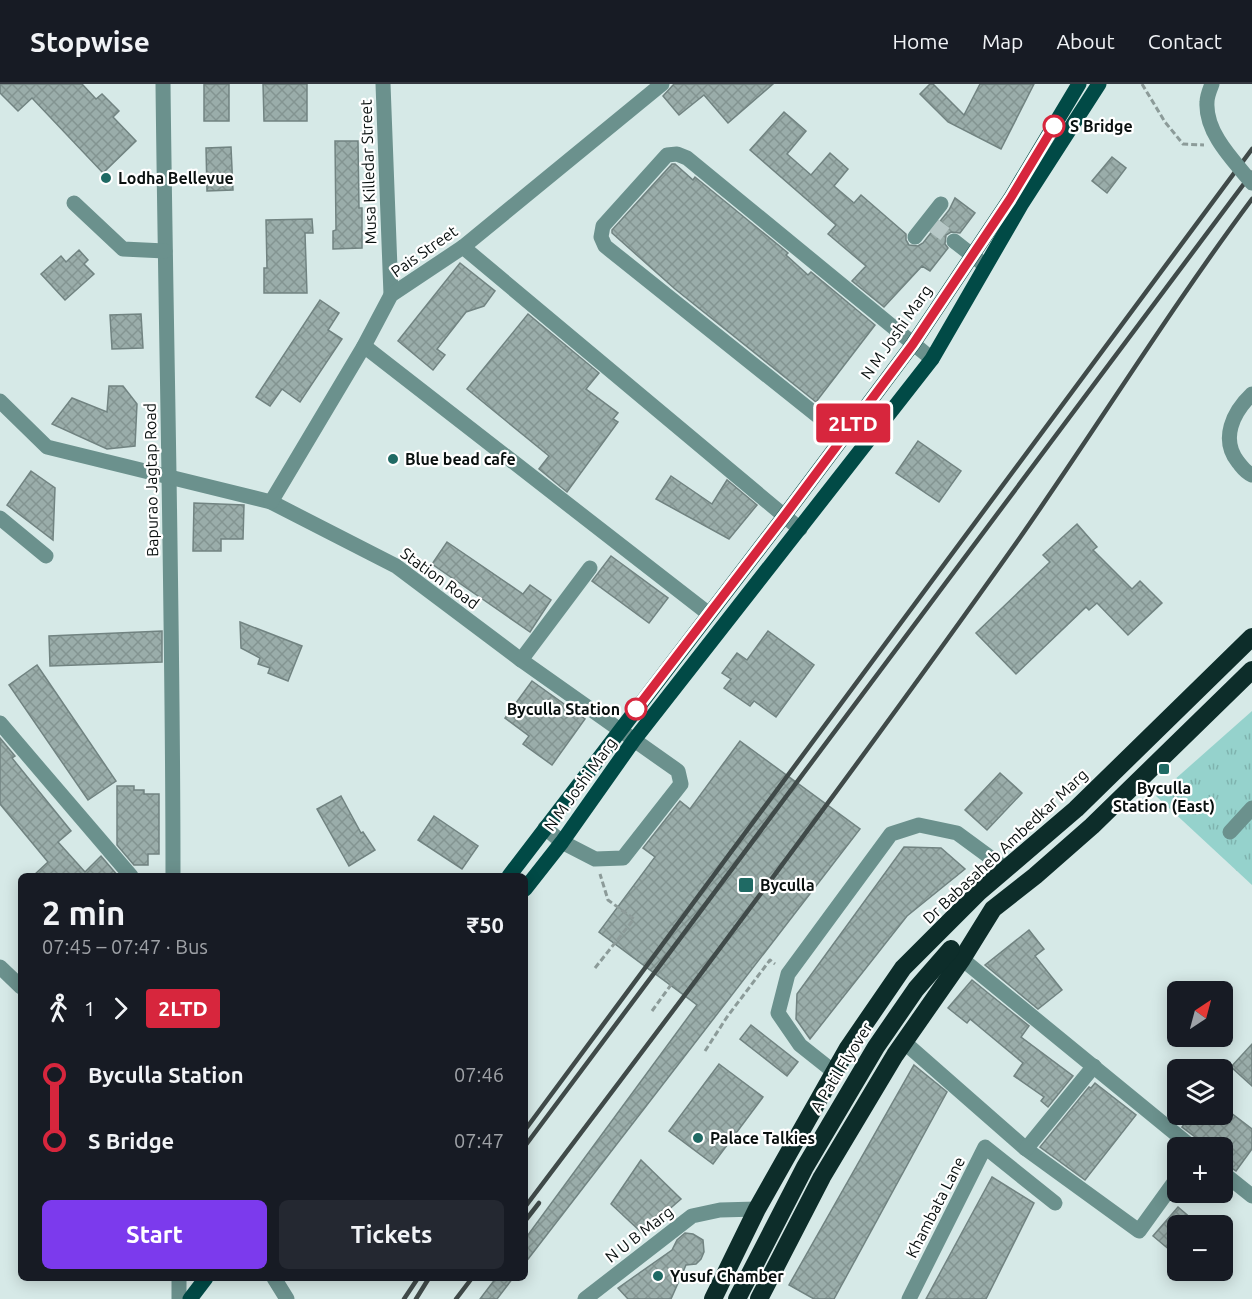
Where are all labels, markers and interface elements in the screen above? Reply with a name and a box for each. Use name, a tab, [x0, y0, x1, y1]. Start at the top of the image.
text: Stopwise	[30, 26, 150, 57]
text: Home	[892, 29, 949, 53]
text: Map	[982, 29, 1023, 53]
text: About	[1056, 29, 1115, 53]
text: Contact	[1148, 29, 1222, 53]
street label: Musa Killedar Street	[356, 99, 380, 245]
marker: S Bridge	[1043, 115, 1065, 137]
place label: S Bridge	[1070, 117, 1133, 135]
place label: Lodha Bellevue	[118, 169, 234, 187]
marker: Lodha Bellevue	[99, 171, 113, 185]
street label: Pais Street	[387, 221, 461, 280]
street label: N M Joshi Marg	[857, 281, 935, 383]
street label: Bapurao Jagtap Road	[141, 403, 161, 557]
line badge: 2LTD	[811, 404, 895, 442]
text: 2LTD	[828, 411, 878, 435]
place label: Blue bead cafe	[405, 450, 516, 468]
marker: Blue bead cafe	[386, 452, 400, 466]
street label: Station Road	[397, 544, 483, 612]
marker: Byculla Station	[625, 698, 647, 720]
place label: Byculla Station	[507, 700, 620, 718]
street label: N M Joshi Marg	[540, 734, 620, 834]
marker: Byculla Station (East)	[1157, 762, 1171, 776]
street label: Dr Babasaheb Ambedkar Marg	[919, 765, 1091, 927]
place label: Byculla Station (East)	[1113, 779, 1215, 816]
marker: Byculla	[737, 876, 755, 894]
place label: Byculla	[760, 876, 815, 894]
text: 2 min	[42, 894, 125, 931]
text: ₹50	[467, 912, 504, 937]
text: 07:45 – 07:47 · Bus	[42, 935, 208, 958]
north arrow	[1167, 981, 1233, 1047]
map controls	[1167, 981, 1233, 1281]
icon: walk	[42, 992, 75, 1025]
icon: forward	[104, 992, 137, 1025]
text: 2LTD	[158, 996, 208, 1020]
text: 1	[84, 997, 95, 1020]
street label: A Patil Flyover	[806, 1019, 876, 1115]
button: layers	[1167, 1059, 1233, 1125]
text: Byculla Station	[88, 1062, 244, 1087]
text: 07:46	[454, 1063, 504, 1086]
text: S Bridge	[88, 1128, 174, 1153]
text: 07:47	[454, 1129, 504, 1152]
place label: Palace Talkies	[710, 1129, 815, 1147]
marker: Palace Talkies	[691, 1131, 705, 1145]
button: +	[1167, 1137, 1233, 1203]
street label: Khambata Lane	[902, 1153, 968, 1261]
button: Start	[42, 1200, 267, 1269]
button: Tickets	[279, 1200, 504, 1269]
street label: N U B Marg	[602, 1202, 676, 1266]
button: −	[1167, 1215, 1233, 1281]
place label: Yusuf Chamber	[670, 1267, 784, 1285]
marker: Yusuf Chamber	[651, 1269, 665, 1283]

